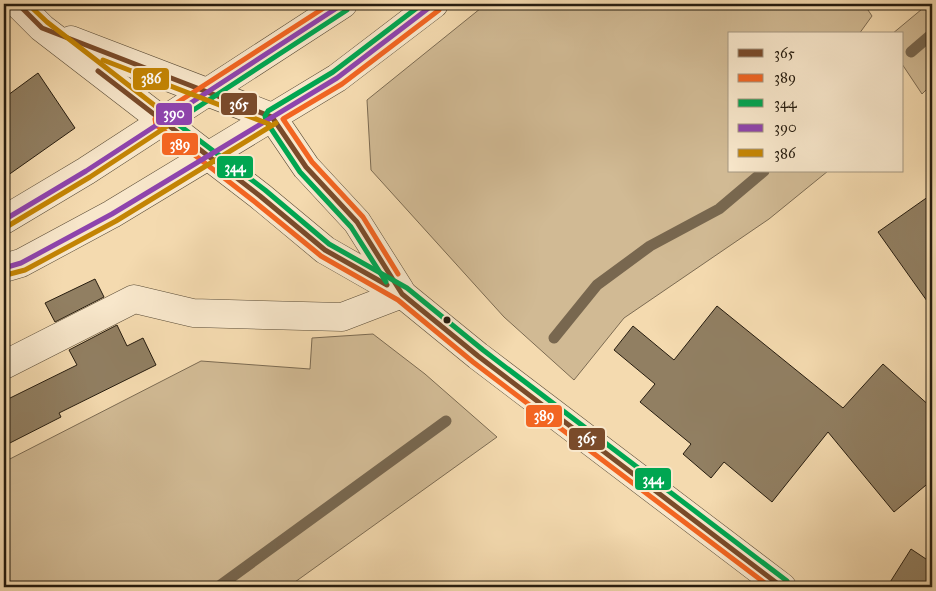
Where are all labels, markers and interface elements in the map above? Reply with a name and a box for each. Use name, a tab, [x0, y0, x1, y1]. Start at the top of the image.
legend	[728, 32, 904, 172]
text: 365	[774, 44, 795, 62]
line badge: 386	[132, 67, 170, 91]
text: 389	[774, 68, 796, 86]
text: 386	[141, 70, 162, 88]
line badge: 365	[220, 92, 258, 116]
text: 344	[774, 94, 797, 112]
text: 365	[229, 96, 249, 114]
line badge: 390	[155, 102, 193, 126]
text: 390	[163, 105, 185, 123]
text: 390	[774, 118, 797, 136]
line badge: 389	[161, 132, 199, 156]
text: 389	[170, 136, 190, 154]
text: 386	[774, 144, 797, 162]
line badge: 344	[216, 155, 254, 179]
text: 344	[224, 159, 247, 177]
unlabelled marker	[442, 315, 452, 325]
line badge: 389	[525, 404, 563, 428]
text: 389	[534, 407, 554, 425]
line badge: 365	[568, 427, 606, 451]
text: 365	[577, 430, 597, 448]
line badge: 344	[634, 467, 672, 491]
text: 344	[642, 471, 665, 489]

